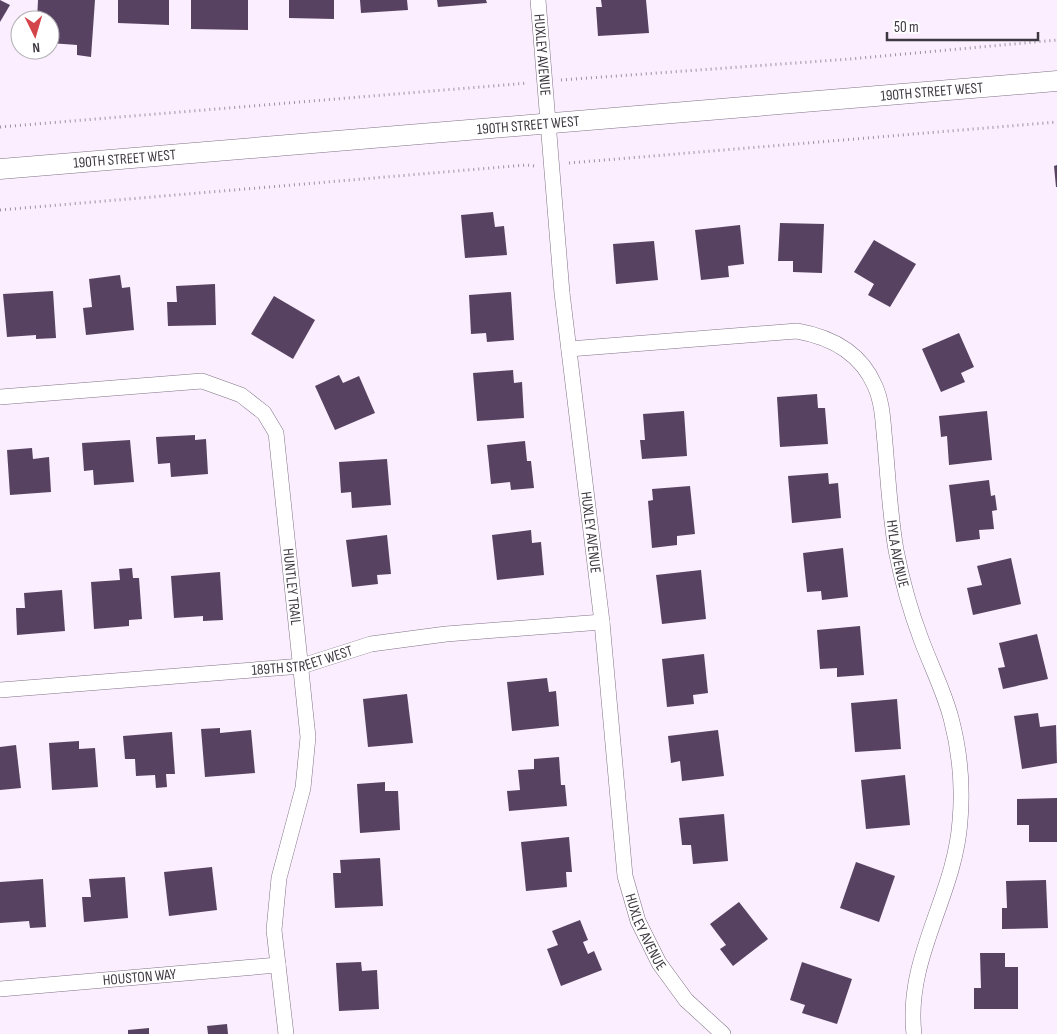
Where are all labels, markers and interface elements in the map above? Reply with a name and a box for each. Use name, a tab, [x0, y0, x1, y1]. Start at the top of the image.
north arrow	[10, 10, 60, 60]
scale bar	[887, 10, 1038, 42]
street label: HUXLEY AVENUE	[530, 13, 555, 96]
text: 50 m	[894, 18, 919, 37]
text: N	[32, 39, 41, 56]
street label: 190TH STREET WEST	[880, 78, 984, 105]
street label: 190TH STREET WEST	[476, 111, 580, 139]
street label: 190TH STREET WEST	[73, 145, 177, 172]
street label: HUXLEY AVENUE	[577, 490, 605, 574]
street label: HYLA AVENUE	[882, 519, 914, 590]
street label: HUNTLEY TRAIL	[279, 547, 306, 626]
street label: 189TH STREET WEST	[251, 641, 355, 679]
street label: HUXLEY AVENUE	[621, 891, 671, 974]
street label: HOUSTON WAY	[102, 964, 178, 990]

